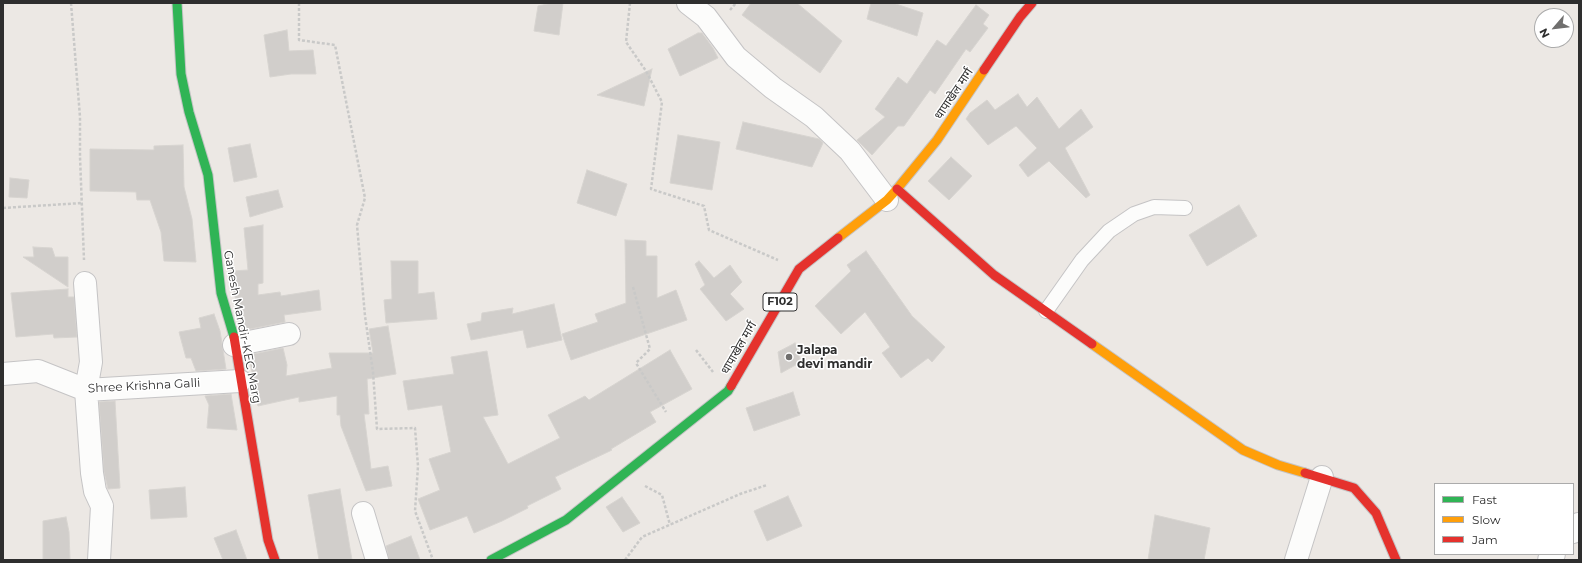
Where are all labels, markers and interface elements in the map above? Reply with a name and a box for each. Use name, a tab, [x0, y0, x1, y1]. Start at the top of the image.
north arrow	[1534, 8, 1574, 48]
text: N	[1536, 26, 1553, 40]
street label: धापाखेल मार्ग	[932, 66, 976, 122]
street label: Ganesh Mandir-KEC Marg	[220, 249, 264, 405]
road number: F102	[763, 293, 797, 311]
street label: धापाखेल मार्ग	[718, 319, 760, 377]
place label: Jalapa devi mandir	[797, 343, 872, 371]
marker: Jalapa devi mandir	[784, 352, 794, 362]
street label: Shree Krishna Galli	[87, 376, 201, 396]
legend	[1434, 483, 1574, 555]
text: Fast	[1472, 492, 1497, 507]
text: Slow	[1472, 512, 1501, 527]
text: Jam	[1472, 532, 1498, 547]

